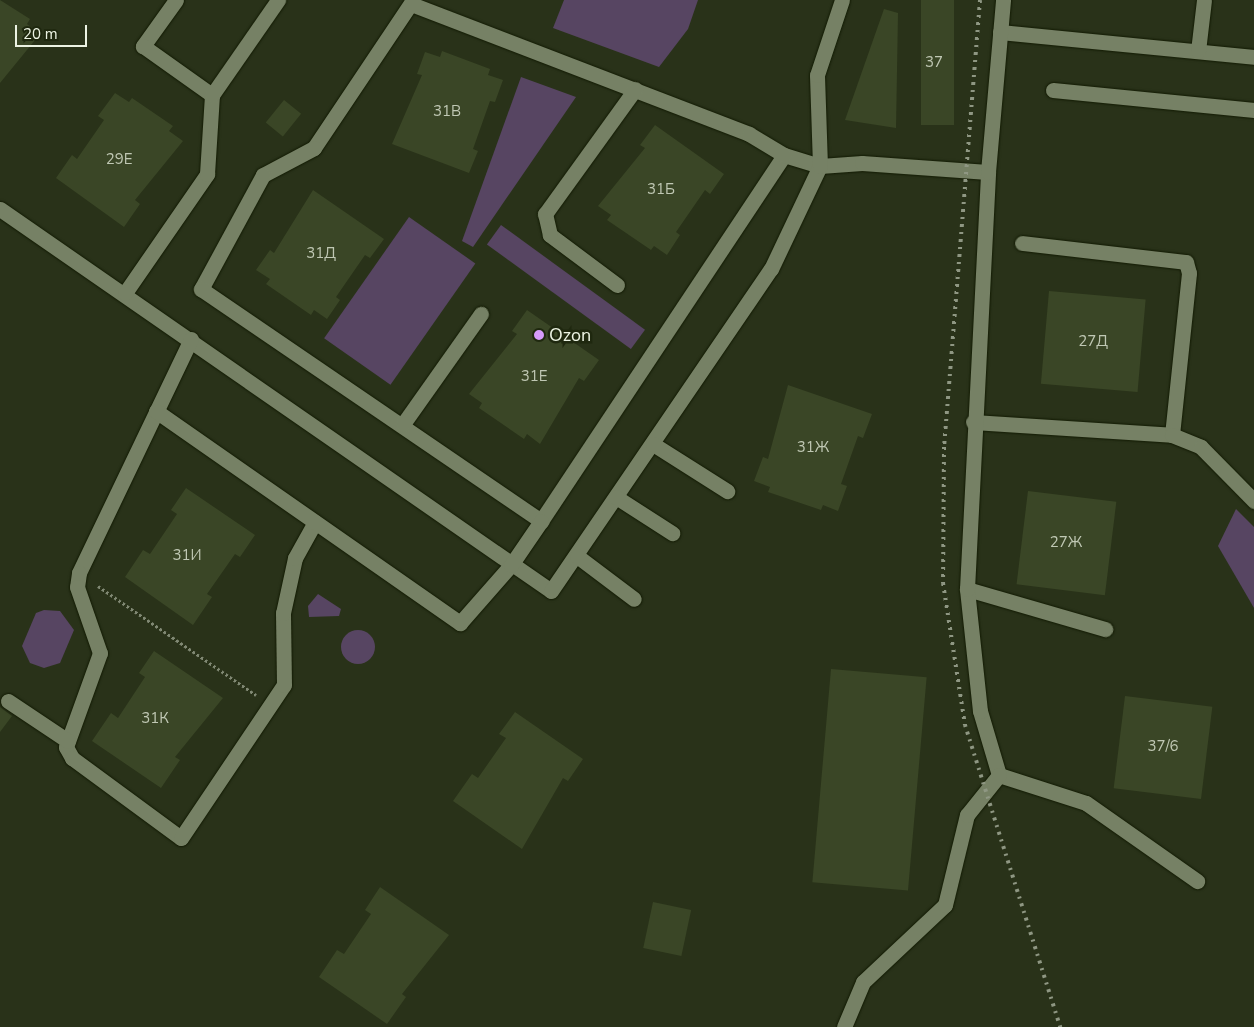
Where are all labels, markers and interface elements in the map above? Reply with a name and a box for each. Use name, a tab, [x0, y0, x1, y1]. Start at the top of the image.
scale bar	[18, 15, 90, 47]
text: 20 m	[23, 24, 58, 44]
house number: 37	[925, 54, 943, 72]
house number: 31В	[433, 103, 461, 121]
house number: 29Е	[106, 151, 132, 169]
house number: 31Б	[647, 181, 675, 199]
house number: 31Д	[306, 245, 336, 263]
place label: Ozon	[549, 324, 591, 346]
marker: Ozon	[533, 329, 545, 341]
house number: 27Д	[1078, 333, 1108, 351]
house number: 31Е	[521, 368, 547, 386]
house number: 31Ж	[797, 439, 829, 457]
house number: 27Ж	[1050, 534, 1082, 552]
house number: 31И	[172, 547, 202, 565]
house number: 31К	[141, 710, 169, 728]
house number: 37/6	[1147, 738, 1179, 756]

